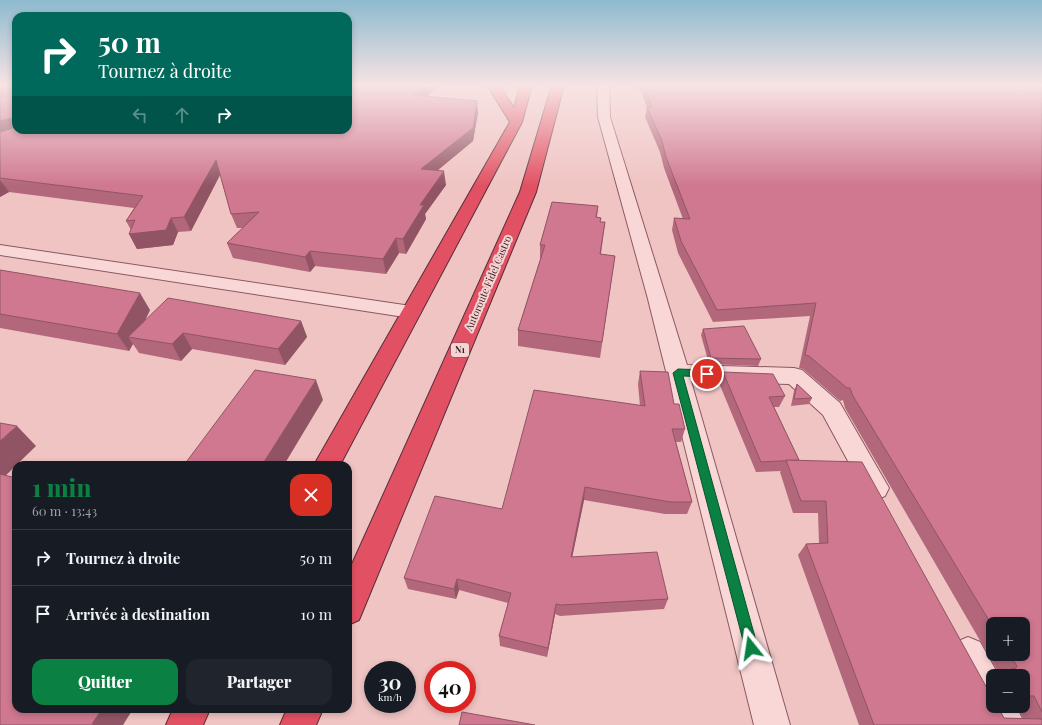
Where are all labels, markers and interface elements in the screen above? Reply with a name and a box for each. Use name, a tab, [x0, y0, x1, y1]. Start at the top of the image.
text: 50 m	[98, 23, 161, 60]
icon: right	[32, 28, 84, 80]
text: Tournez à droite	[98, 59, 232, 83]
icon: left	[129, 104, 151, 126]
icon: ahead	[171, 104, 193, 126]
icon: right	[213, 104, 235, 126]
street label: Autoroute Fidel Castro	[461, 233, 515, 334]
road number: N1	[451, 343, 469, 357]
pin	[690, 357, 724, 391]
icon: arrive	[696, 363, 718, 385]
text: 1 min	[32, 471, 91, 503]
button: close	[290, 474, 332, 516]
text: 60 m · 13:43	[32, 502, 97, 519]
icon: right	[32, 547, 54, 569]
text: Tournez à droite	[66, 548, 180, 568]
text: 50 m	[300, 548, 332, 568]
icon: arrive	[32, 603, 54, 625]
text: Arrivée à destination	[66, 604, 210, 624]
text: 10 m	[300, 604, 332, 624]
map controls	[986, 617, 1030, 713]
button: +	[986, 617, 1030, 661]
position arrow	[730, 627, 772, 669]
button: Quitter	[32, 659, 178, 705]
button: Partager	[186, 659, 332, 705]
speed limit sign: 40	[424, 661, 476, 713]
text: 30	[379, 668, 401, 695]
button: −	[986, 669, 1030, 713]
text: km/h	[378, 690, 402, 704]

